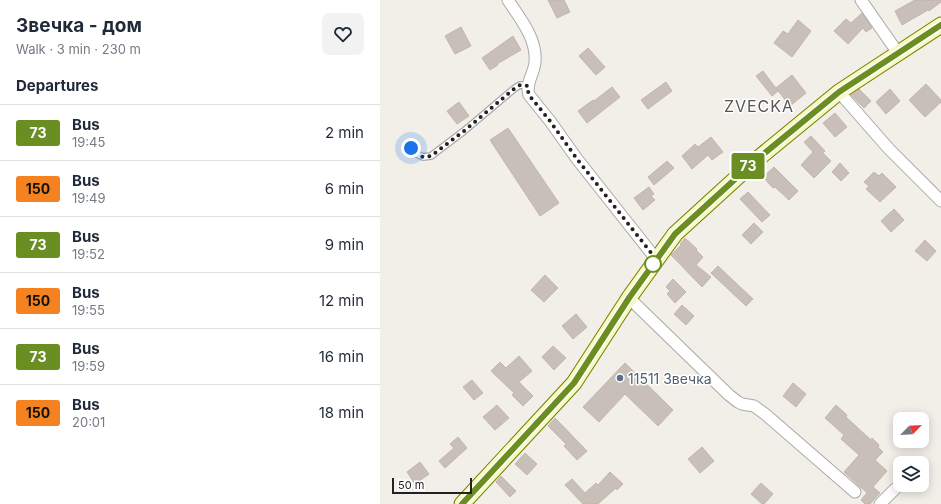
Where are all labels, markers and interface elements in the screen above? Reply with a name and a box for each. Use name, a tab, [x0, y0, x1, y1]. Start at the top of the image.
button: heart	[322, 13, 364, 55]
text: Звечка - дом	[16, 14, 142, 37]
text: Walk · 3 min · 230 m	[16, 41, 141, 57]
text: Departures	[16, 76, 98, 95]
district label: ZVECKA	[724, 96, 794, 116]
text: Bus	[72, 115, 100, 134]
text: 2 min	[325, 123, 364, 142]
text: 73	[30, 124, 46, 141]
text: 19:45	[72, 134, 105, 150]
your location	[401, 138, 421, 158]
line badge: 73	[730, 153, 766, 179]
text: 73	[740, 157, 756, 174]
text: Bus	[72, 171, 100, 190]
text: 6 min	[325, 179, 364, 198]
text: 150	[26, 180, 50, 197]
text: 19:49	[72, 190, 106, 206]
text: Bus	[72, 227, 100, 246]
text: 9 min	[325, 235, 364, 254]
text: 73	[30, 236, 46, 253]
text: 19:52	[72, 246, 105, 262]
unlabelled marker	[644, 255, 662, 273]
text: Bus	[72, 283, 100, 302]
text: 12 min	[319, 291, 364, 310]
text: 150	[26, 292, 50, 309]
text: 19:55	[72, 302, 105, 318]
text: Bus	[72, 339, 100, 358]
text: 16 min	[319, 347, 364, 366]
text: 73	[30, 348, 46, 365]
text: 19:59	[72, 358, 105, 374]
place label: 11511 Звечка	[628, 370, 712, 387]
marker: 11511 Звечка	[615, 373, 625, 383]
text: Bus	[72, 395, 100, 414]
text: 18 min	[319, 403, 364, 422]
text: 150	[26, 404, 50, 421]
north arrow	[893, 412, 929, 448]
map controls	[893, 412, 929, 492]
text: 20:01	[72, 414, 105, 430]
button: layers	[893, 456, 929, 492]
scale bar	[392, 476, 472, 495]
text: 50 m	[398, 478, 424, 492]

